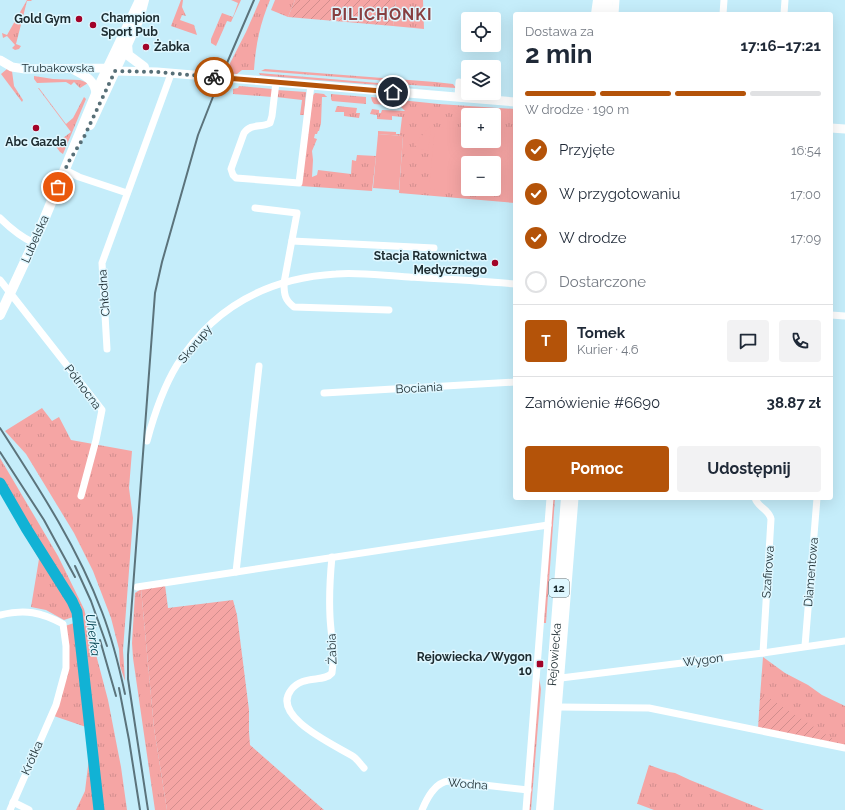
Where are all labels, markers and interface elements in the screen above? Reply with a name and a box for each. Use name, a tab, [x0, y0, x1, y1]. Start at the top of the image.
district label: PILICHONKI	[332, 5, 432, 24]
place label: Champion Sport Pub	[101, 11, 160, 39]
place label: Gold Gym	[14, 12, 71, 26]
map controls	[461, 12, 501, 196]
button: locate	[461, 12, 501, 52]
marker: Gold Gym	[74, 14, 84, 24]
marker: Champion Sport Pub	[88, 20, 98, 30]
text: Dostawa za	[525, 24, 594, 39]
text: 17:16–17:21	[741, 37, 821, 55]
place label: Żabka	[154, 39, 190, 54]
text: 2 min	[525, 39, 592, 69]
marker: Żabka	[141, 42, 151, 52]
courier	[194, 57, 234, 97]
button: layers	[461, 60, 501, 100]
street label: Trubakowska	[22, 61, 94, 75]
icon: bike	[203, 66, 225, 88]
pin	[376, 75, 410, 109]
icon: home	[382, 81, 404, 103]
text: W drodze · 190 m	[525, 102, 629, 117]
button: +	[461, 108, 501, 148]
marker: Abc Gazda	[31, 123, 41, 133]
place label: Abc Gazda	[5, 135, 67, 149]
icon: check	[525, 139, 547, 161]
text: Przyjęte	[559, 141, 615, 159]
text: 16:54	[791, 143, 821, 158]
button: −	[461, 156, 501, 196]
pin	[41, 170, 75, 204]
icon: bag	[47, 176, 69, 198]
icon: check	[525, 183, 547, 205]
text: W przygotowaniu	[559, 185, 680, 203]
text: 17:00	[790, 187, 821, 202]
street label: Lubelska	[18, 213, 52, 265]
icon: check	[525, 227, 547, 249]
text: W drodze	[559, 229, 627, 247]
text: 17:09	[791, 231, 821, 246]
place label: Stacja Ratownictwa Medycznego	[374, 249, 487, 277]
marker: Stacja Ratownictwa Medycznego	[490, 258, 500, 268]
street label: Chłodna	[95, 269, 113, 317]
text: Dostarczone	[559, 273, 646, 291]
button: chat	[727, 320, 769, 362]
button: phone	[779, 320, 821, 362]
street label: Skorupy	[175, 322, 215, 366]
text: Tomek	[577, 324, 625, 342]
text: T	[541, 332, 551, 350]
text: Kurier · 4.6	[577, 342, 639, 357]
street label: Północna	[62, 362, 104, 412]
street label: Bociania	[395, 380, 443, 396]
text: Zamówienie #6690	[525, 394, 660, 412]
text: 38.87 zł	[767, 394, 821, 412]
button: Pomoc	[525, 446, 669, 492]
button: Udostępnij	[677, 446, 821, 492]
street label: Diamentowa	[801, 537, 821, 607]
street label: Szafirowa	[759, 545, 777, 599]
road number: 12	[549, 579, 569, 597]
water label: Uherka	[83, 613, 103, 657]
street label: Rejowiecka	[545, 622, 564, 687]
street label: Żabia	[324, 633, 340, 665]
place label: Rejowiecka/Wygon 10	[417, 650, 532, 678]
street label: Wygon	[682, 651, 724, 669]
marker: Rejowiecka/Wygon 10	[535, 659, 545, 669]
street label: Krótka	[18, 739, 46, 777]
street label: Wodna	[448, 776, 488, 792]

